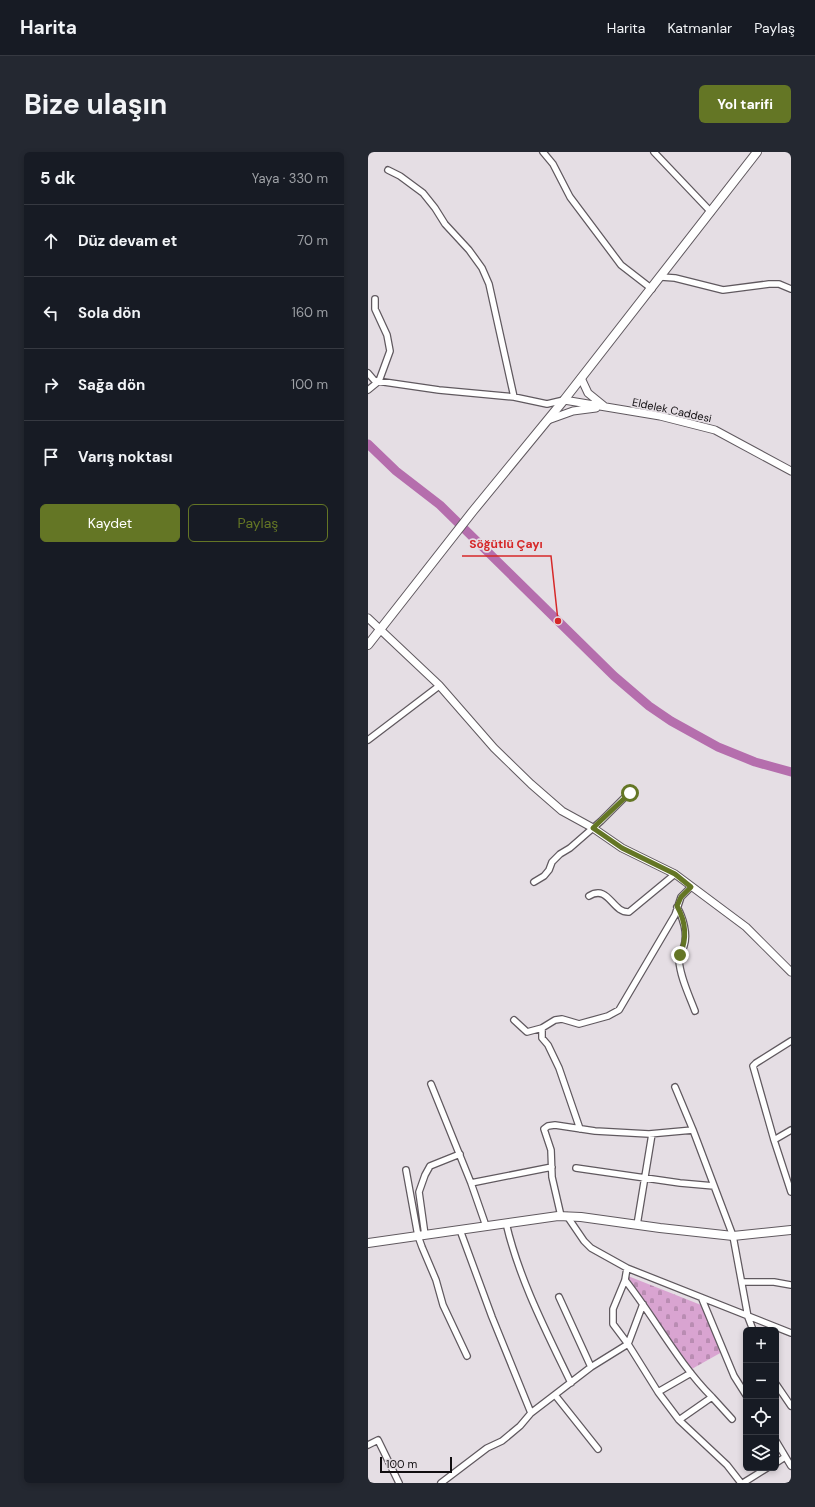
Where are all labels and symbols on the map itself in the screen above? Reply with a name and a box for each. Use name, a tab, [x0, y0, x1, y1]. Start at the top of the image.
street label: Eldelek Caddesi	[631, 395, 713, 425]
callout: Söğütlü Çayı	[462, 532, 551, 556]
text: Söğütlü Çayı	[469, 536, 543, 552]
route start	[621, 784, 639, 802]
route end	[671, 946, 689, 964]
scale bar	[380, 1455, 452, 1474]

